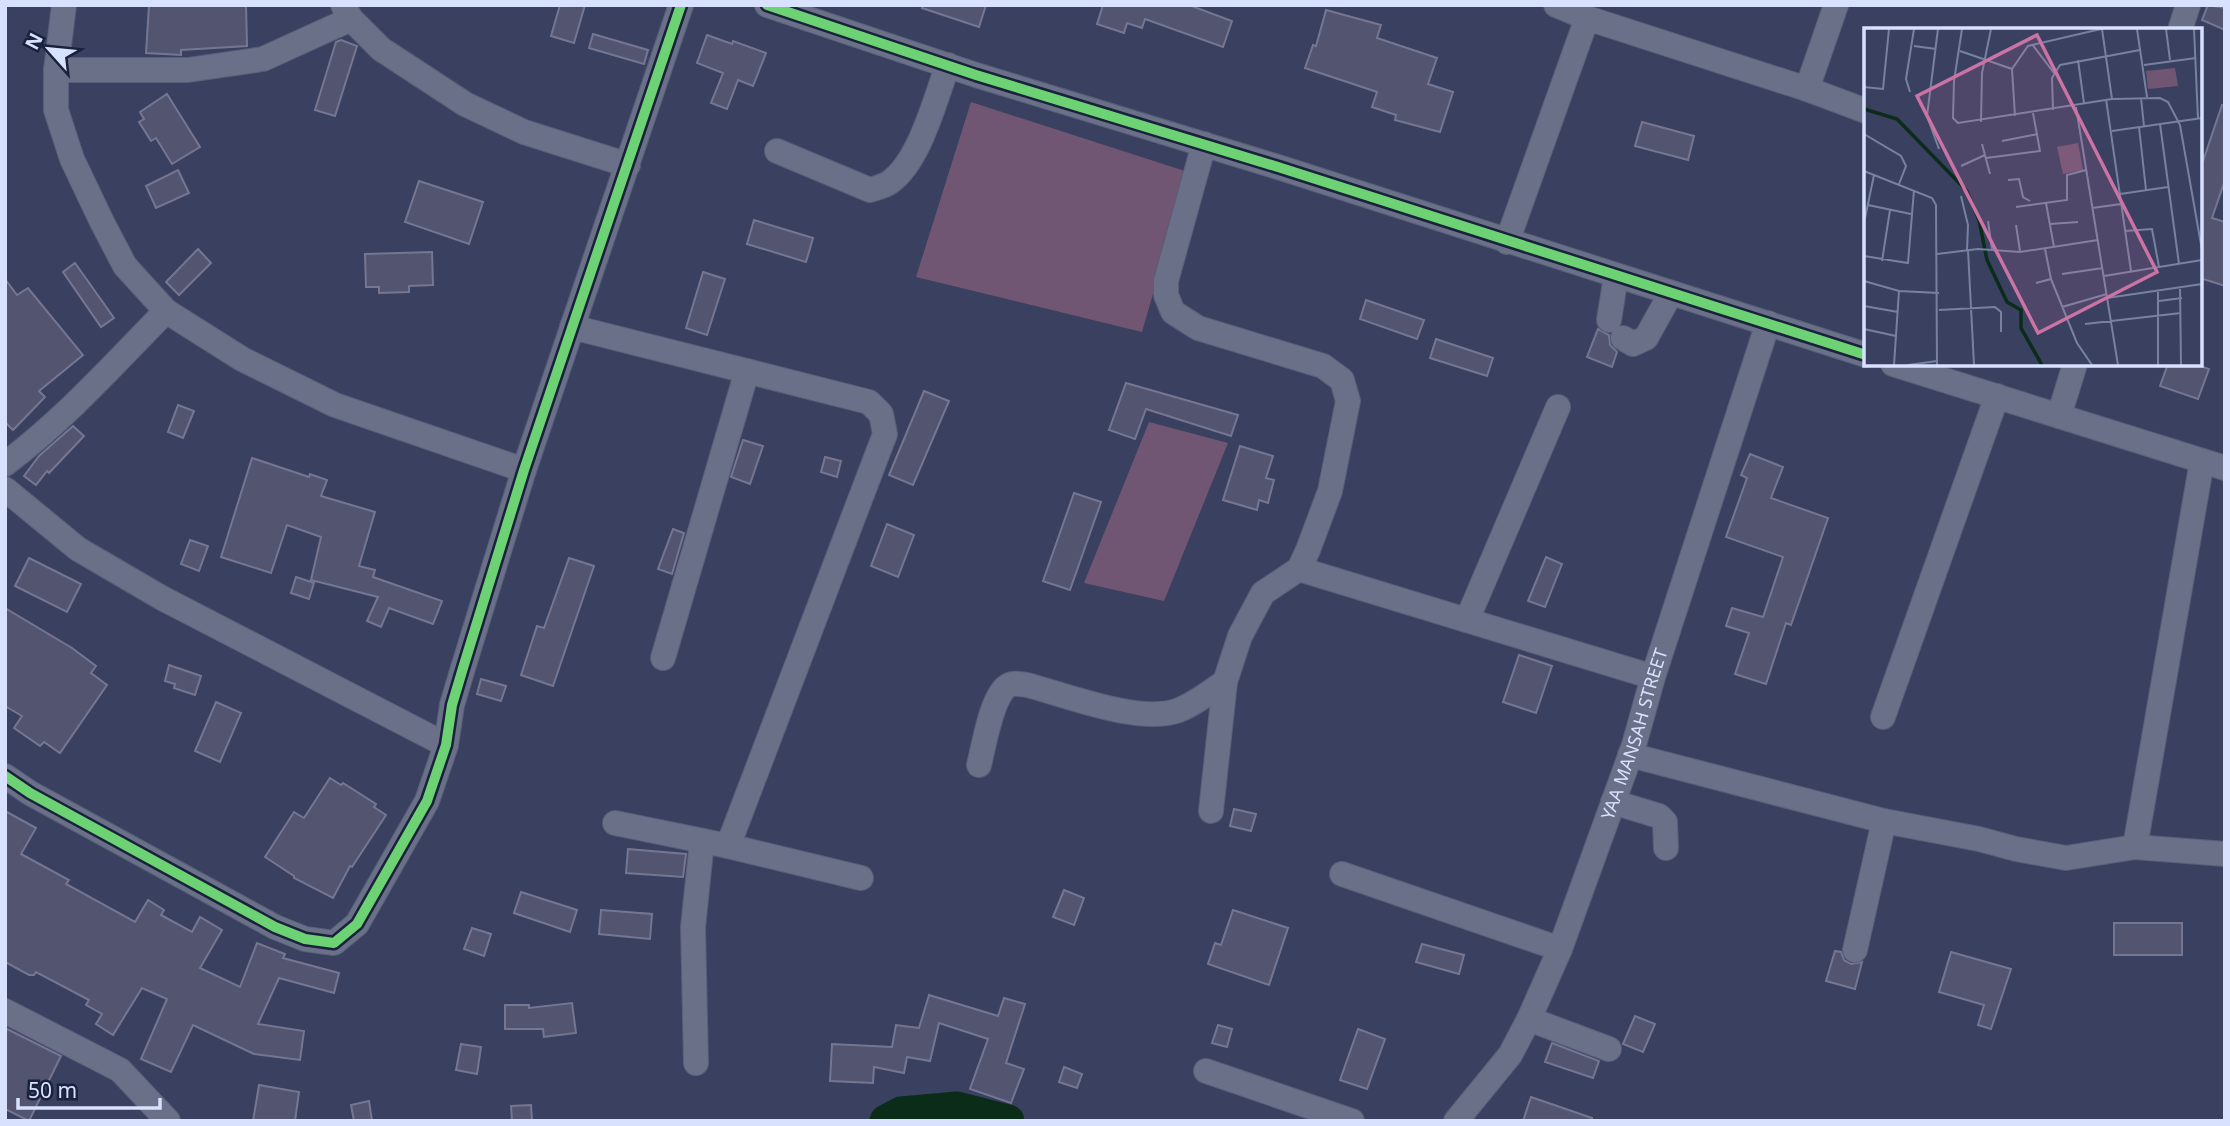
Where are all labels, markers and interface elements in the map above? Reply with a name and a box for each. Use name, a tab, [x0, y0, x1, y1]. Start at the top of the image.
north arrow	[14, 14, 84, 84]
text: N	[19, 28, 49, 54]
inset map	[1864, 28, 2202, 366]
street label: YAA MANSAH STREET	[1595, 645, 1673, 823]
scale bar	[18, 1066, 159, 1110]
text: 50 m	[28, 1076, 77, 1104]

